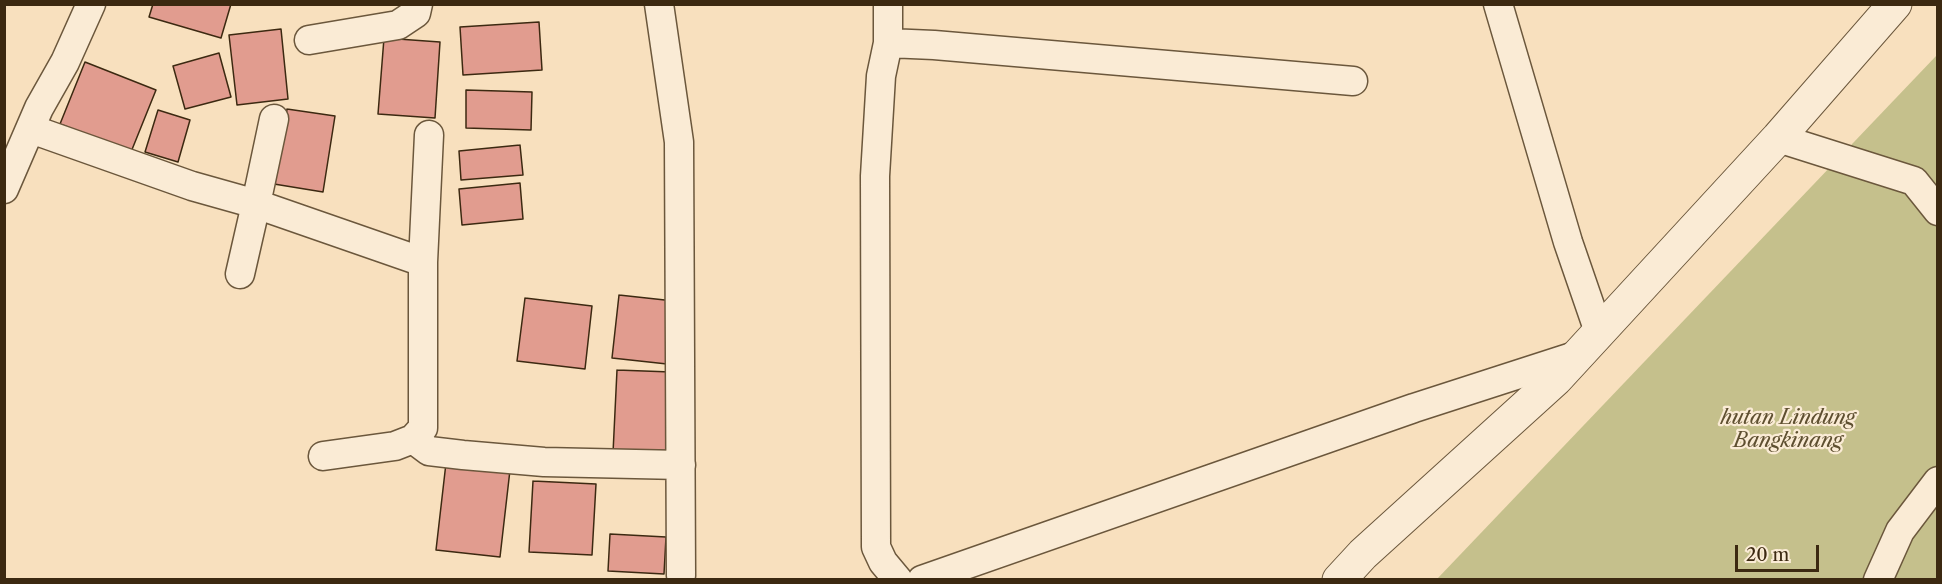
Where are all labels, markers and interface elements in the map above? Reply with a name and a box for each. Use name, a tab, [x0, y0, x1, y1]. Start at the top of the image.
park label: hutan Lindung Bangkinang	[1721, 406, 1855, 453]
scale bar	[1738, 533, 1822, 571]
text: 20 m	[1746, 544, 1789, 566]

